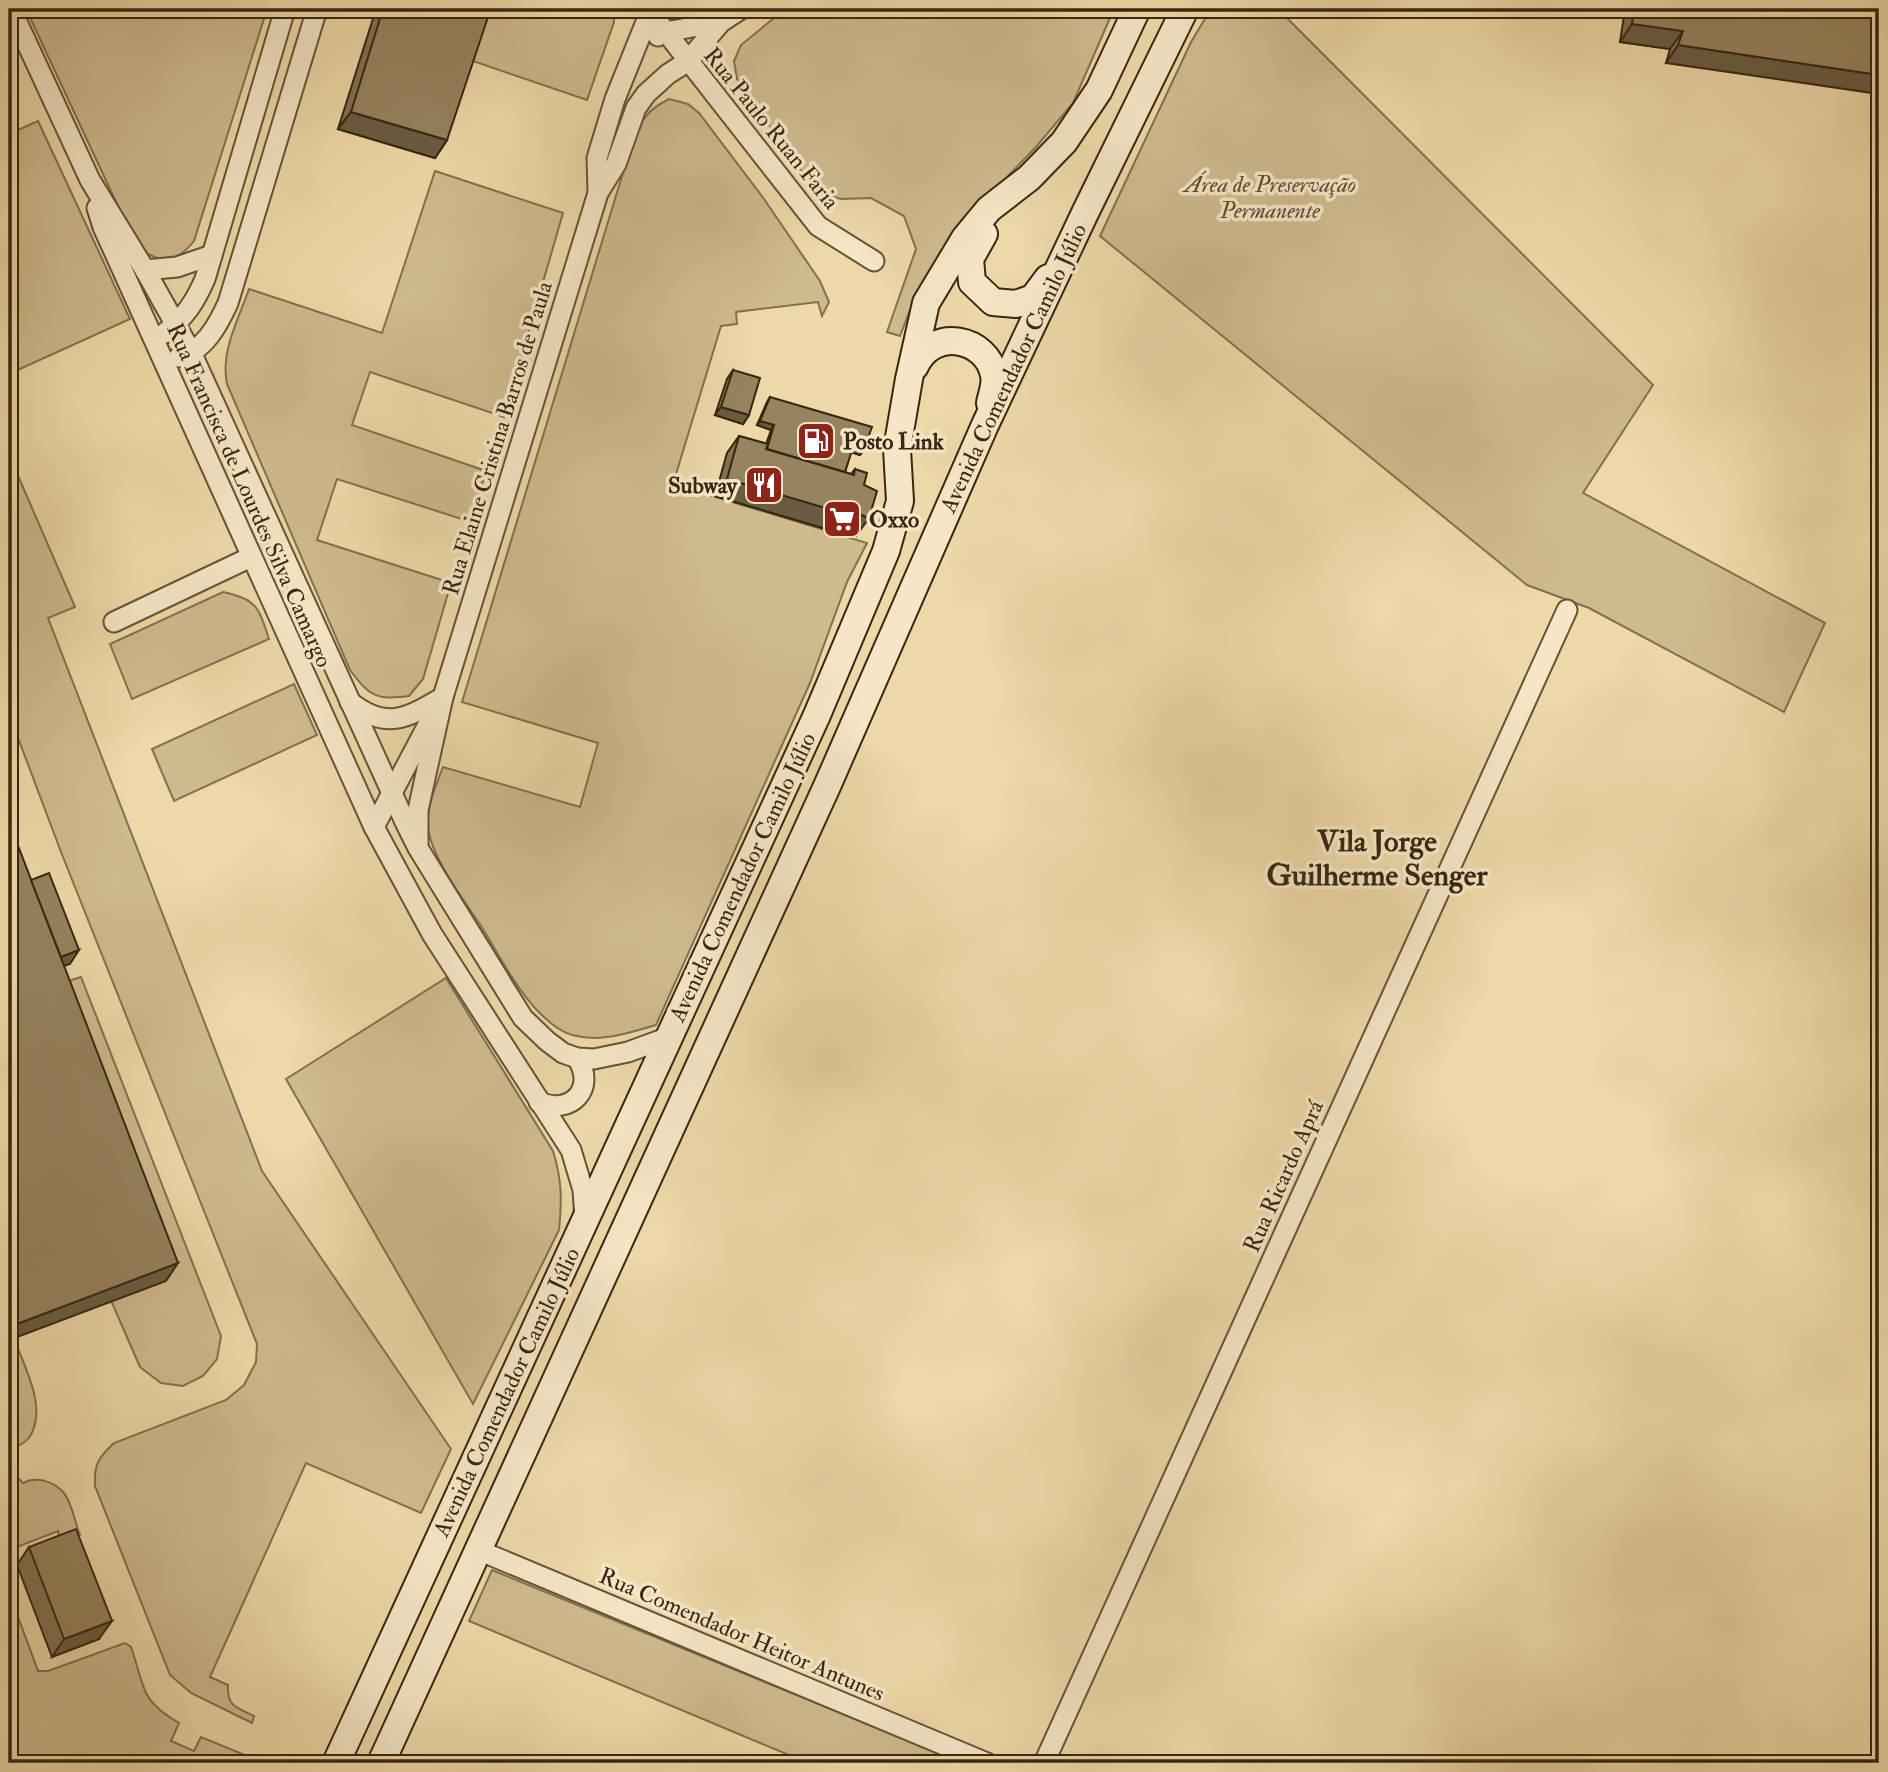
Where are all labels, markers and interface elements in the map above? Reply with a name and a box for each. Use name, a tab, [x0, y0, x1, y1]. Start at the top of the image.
street label: Rua Paulo Ruan Faria	[697, 41, 846, 216]
park label: Área de Preservação Permanente	[1181, 170, 1356, 225]
street label: Avenida Comendador Camilo Júlio	[933, 219, 1093, 518]
street label: Rua Elaine Cristina Barros de Paula	[436, 277, 559, 598]
street label: Rua Francisca de Lourdes Silva Camargo	[160, 319, 339, 672]
fuel station icon: Posto Link	[795, 420, 837, 462]
place label: Posto Link	[843, 427, 945, 456]
restaurant icon: Subway	[743, 464, 785, 506]
place label: Subway	[668, 471, 738, 501]
supermarket icon: Oxxo	[821, 498, 863, 540]
place label: Oxxo	[869, 505, 919, 534]
street label: Avenida Comendador Camilo Júlio	[662, 728, 822, 1027]
district label: Vila Jorge Guilherme Senger	[1266, 823, 1488, 894]
street label: Rua Ricardo Aprá	[1237, 1095, 1331, 1257]
street label: Avenida Comendador Camilo Júlio	[426, 1243, 586, 1542]
street label: Rua Comendador Heitor Antunes	[595, 1561, 889, 1708]

